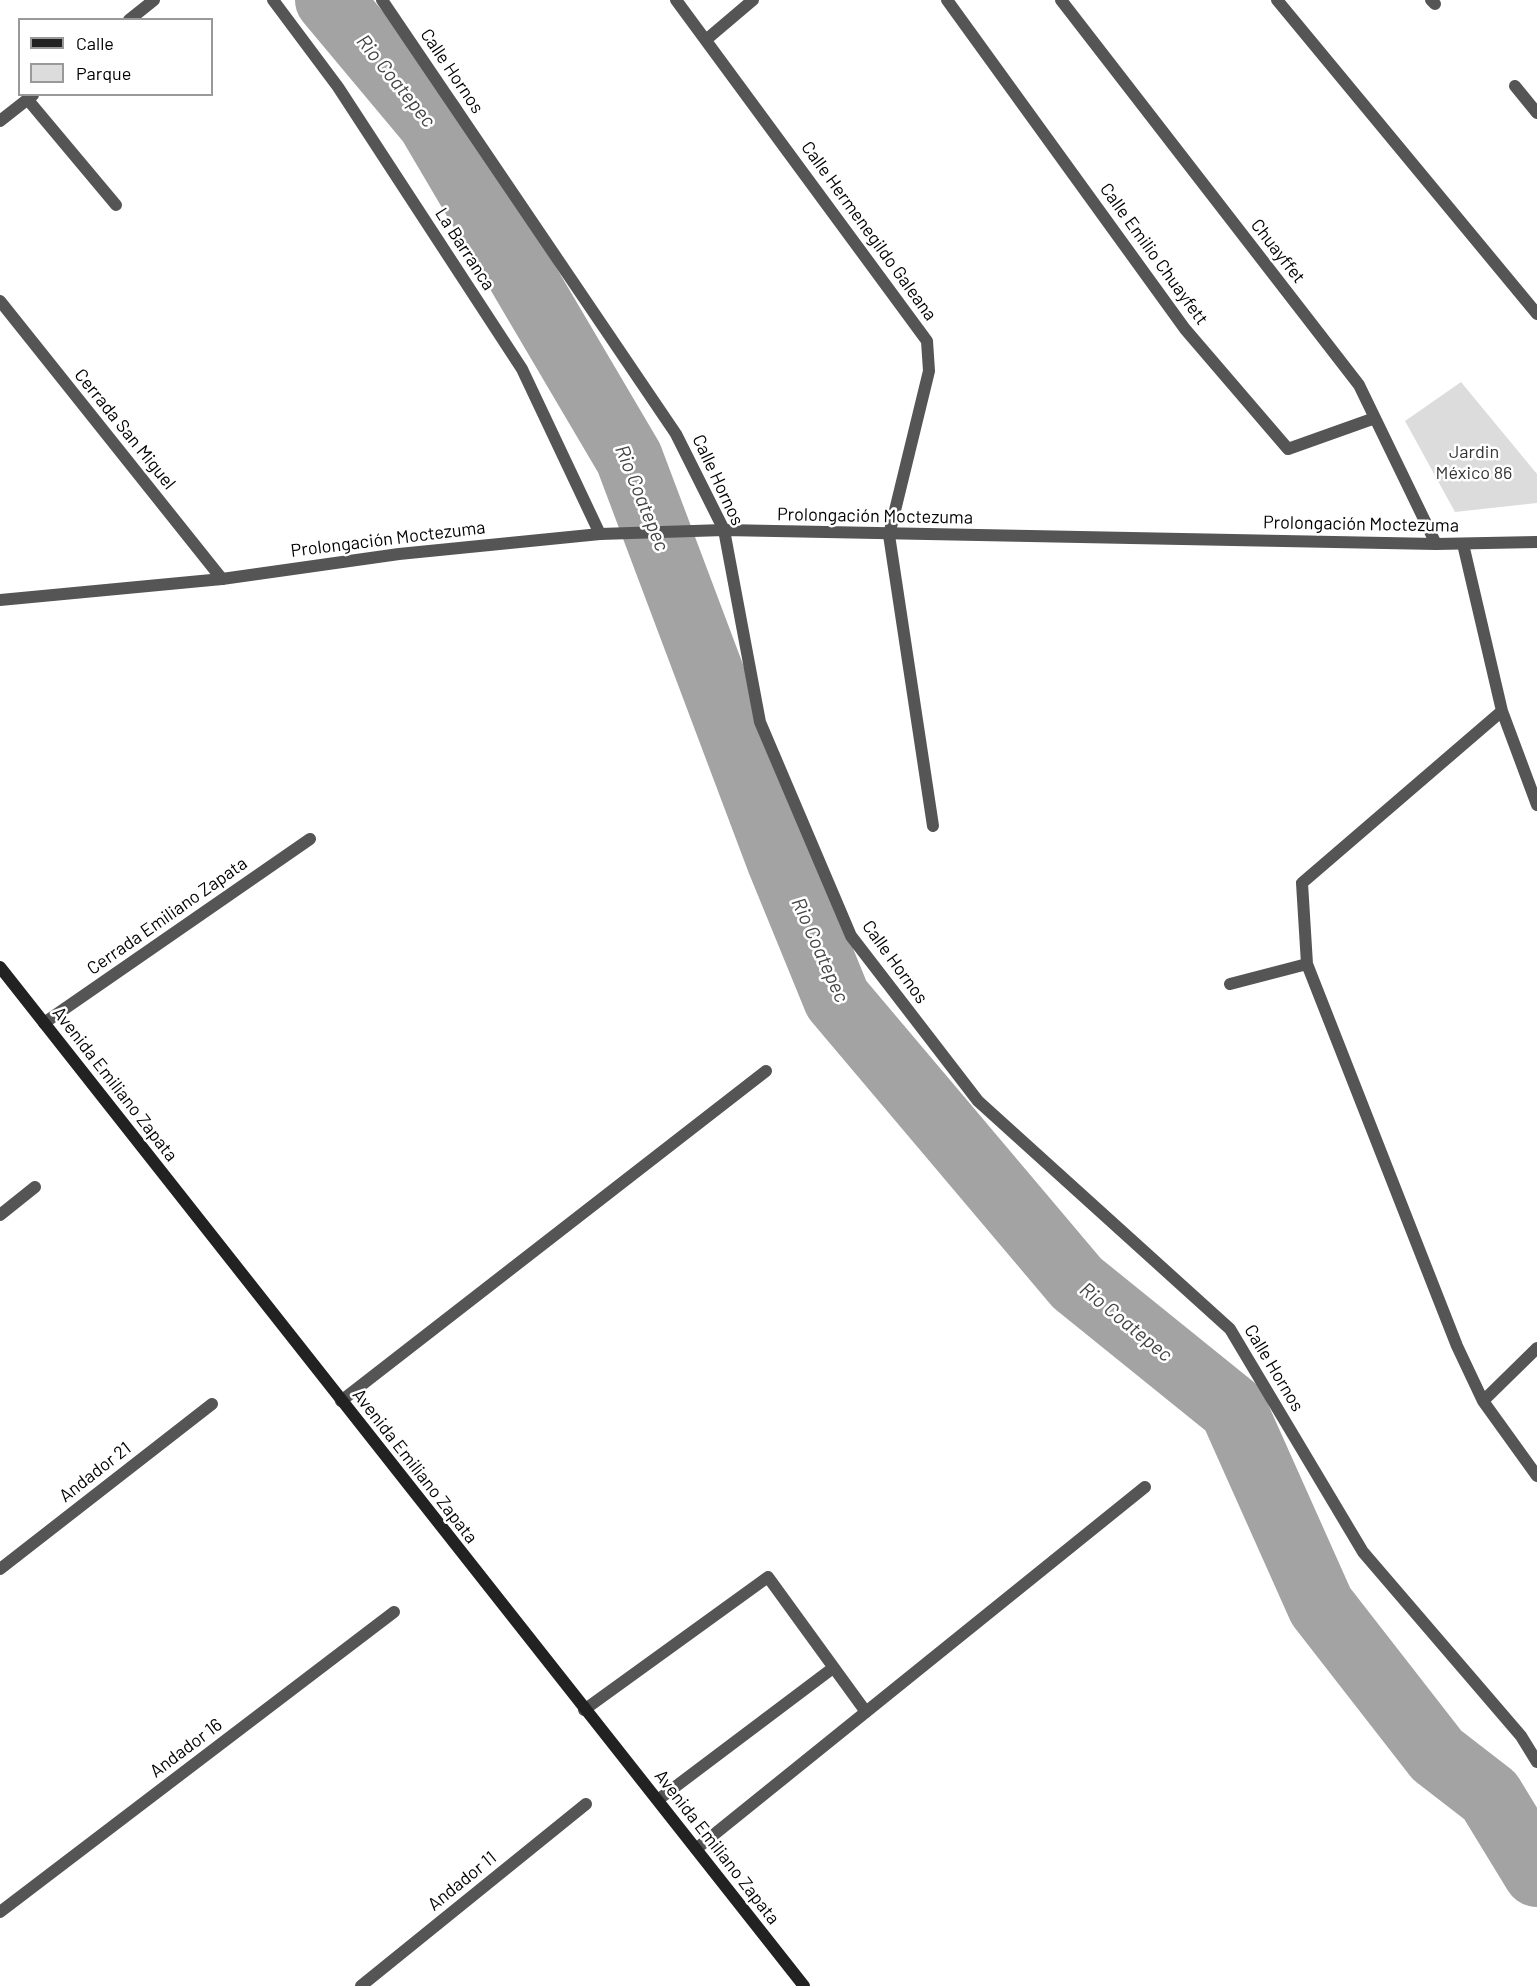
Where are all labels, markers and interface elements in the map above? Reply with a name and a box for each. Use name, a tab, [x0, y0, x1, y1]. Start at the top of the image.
legend	[18, 18, 213, 96]
street label: Calle Hornos	[416, 24, 488, 118]
water label: Rio Coatepec	[351, 30, 441, 132]
text: Calle	[76, 32, 114, 54]
text: Parque	[76, 62, 131, 84]
street label: Calle Hermenegildo Galeana	[797, 137, 941, 325]
street label: Calle Emilio Chuayfett	[1095, 179, 1213, 329]
street label: La Barranca	[430, 204, 500, 294]
street label: Chuayffet	[1246, 215, 1310, 287]
street label: Cerrada San Miguel	[70, 364, 180, 494]
street label: Calle Hornos	[688, 431, 748, 529]
water label: Rio Coatepec	[610, 441, 674, 555]
park label: Jardin México 86	[1436, 441, 1512, 484]
street label: Prolongación Moctezuma	[777, 503, 973, 529]
street label: Prolongación Moctezuma	[1263, 511, 1459, 537]
street label: Prolongación Moctezuma	[289, 516, 487, 562]
street label: Cerrada Emiliano Zapata	[83, 853, 251, 979]
water label: Rio Coatepec	[786, 894, 854, 1006]
street label: Calle Hornos	[858, 916, 932, 1008]
street label: Avenida Emiliano Zapata	[48, 1002, 182, 1166]
water label: Rio Coatepec	[1075, 1277, 1177, 1367]
street label: Calle Hornos	[1240, 1321, 1308, 1415]
street label: Avenida Emiliano Zapata	[348, 1384, 482, 1548]
street label: Andador 21	[55, 1437, 135, 1507]
street label: Andador 16	[146, 1714, 226, 1782]
street label: Avenida Emiliano Zapata	[650, 1765, 784, 1929]
street label: Andador 11	[423, 1847, 501, 1915]

